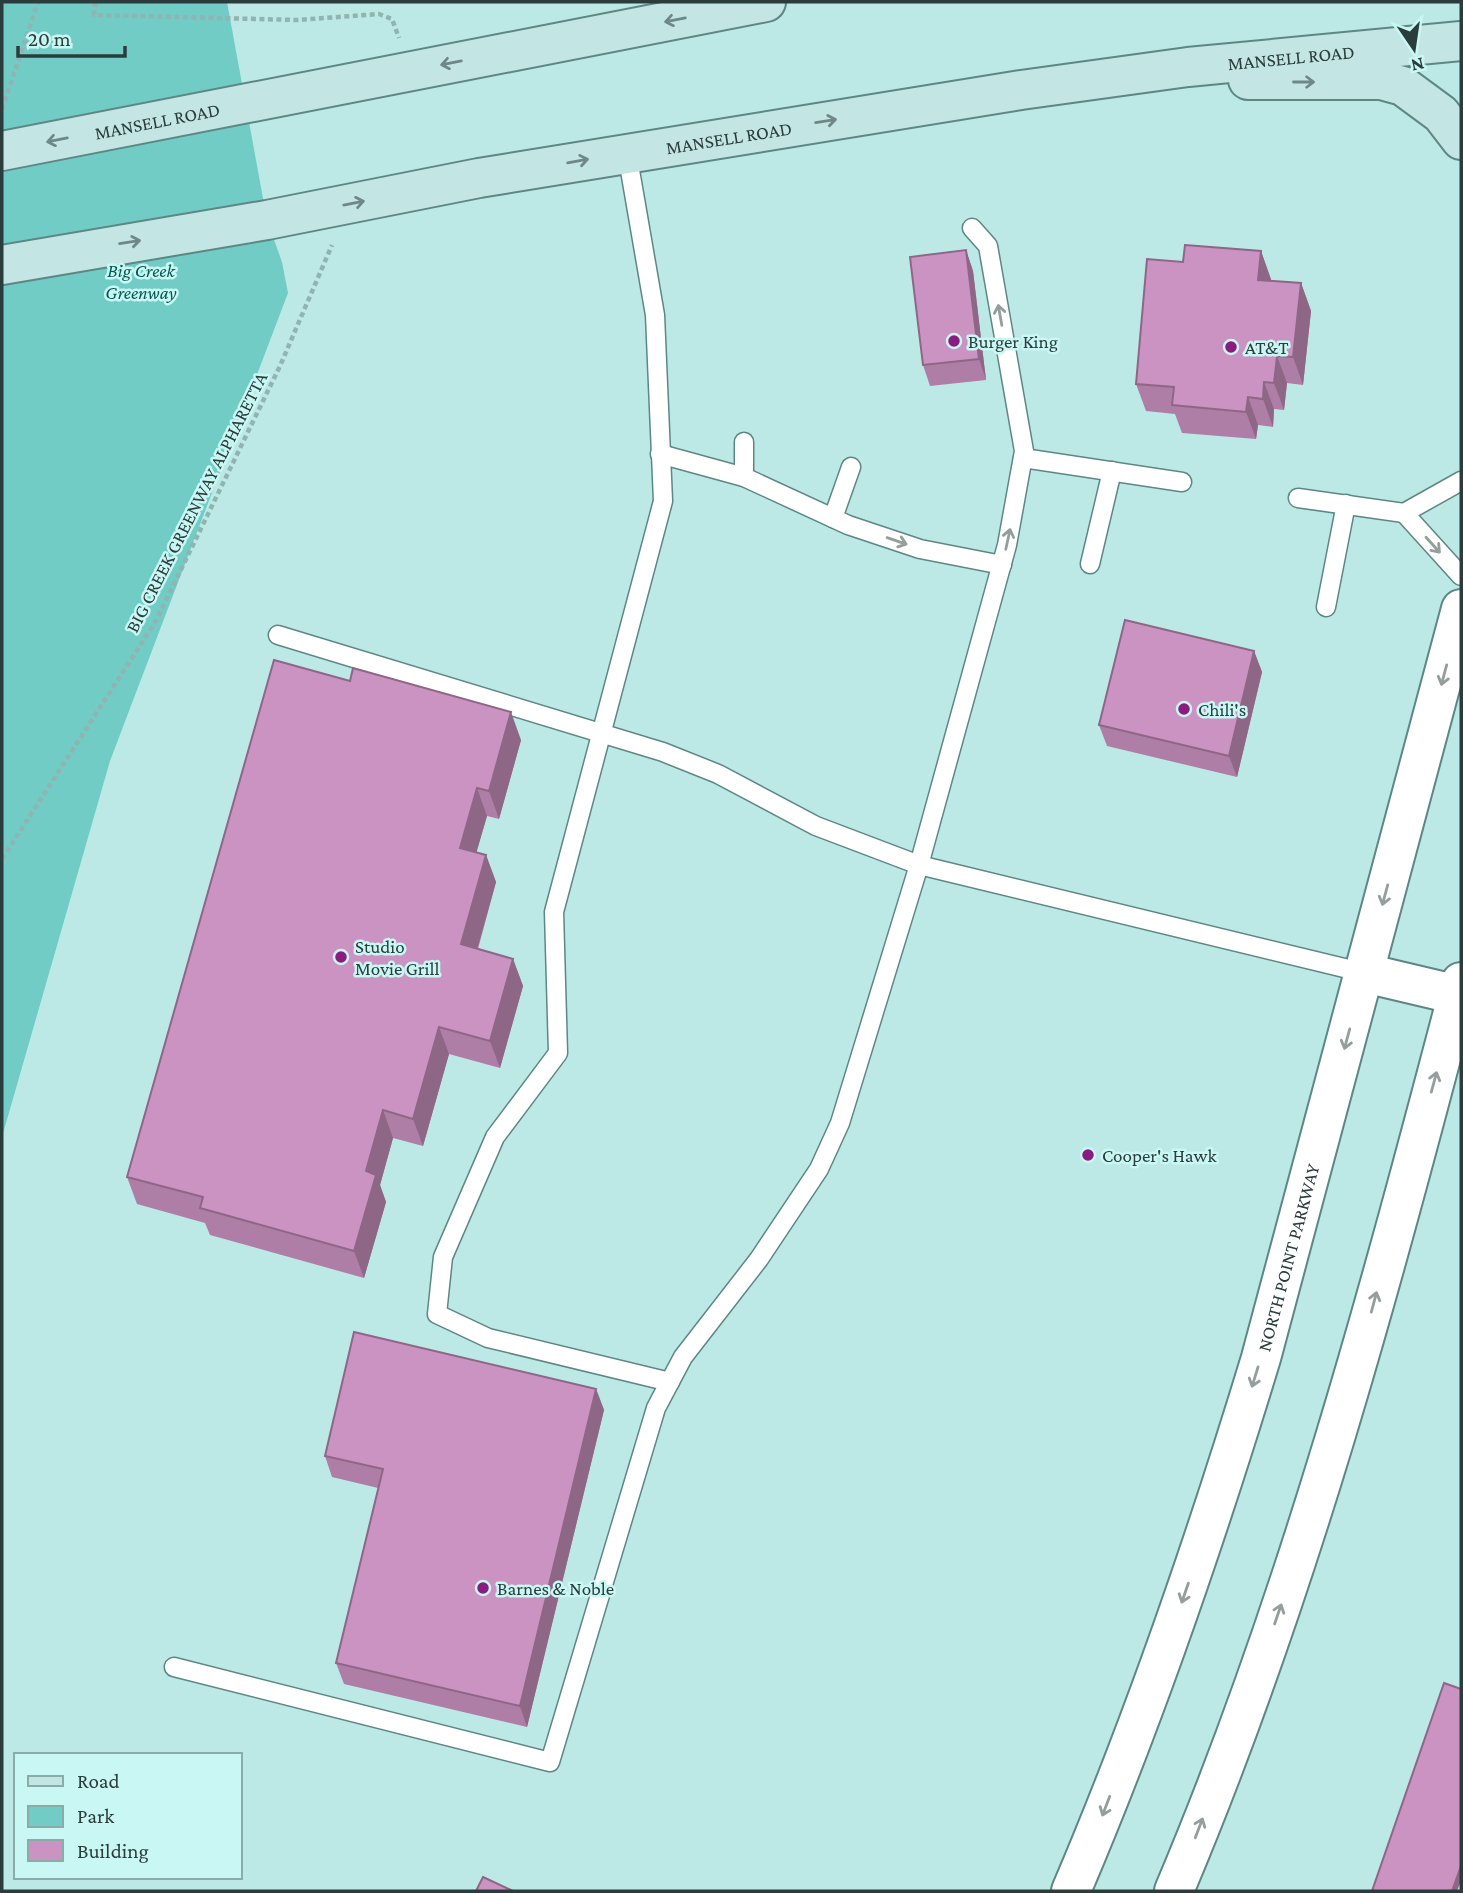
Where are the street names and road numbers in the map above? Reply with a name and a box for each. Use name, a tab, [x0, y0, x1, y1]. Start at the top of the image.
street label: MANSELL ROAD	[1227, 41, 1355, 74]
street label: MANSELL ROAD	[93, 99, 222, 144]
street label: MANSELL ROAD	[664, 117, 793, 158]
street label: BIG CREEK GREENWAY ALPHARETTA	[121, 368, 272, 636]
street label: NORTH POINT PARKWAY	[1253, 1161, 1324, 1354]

